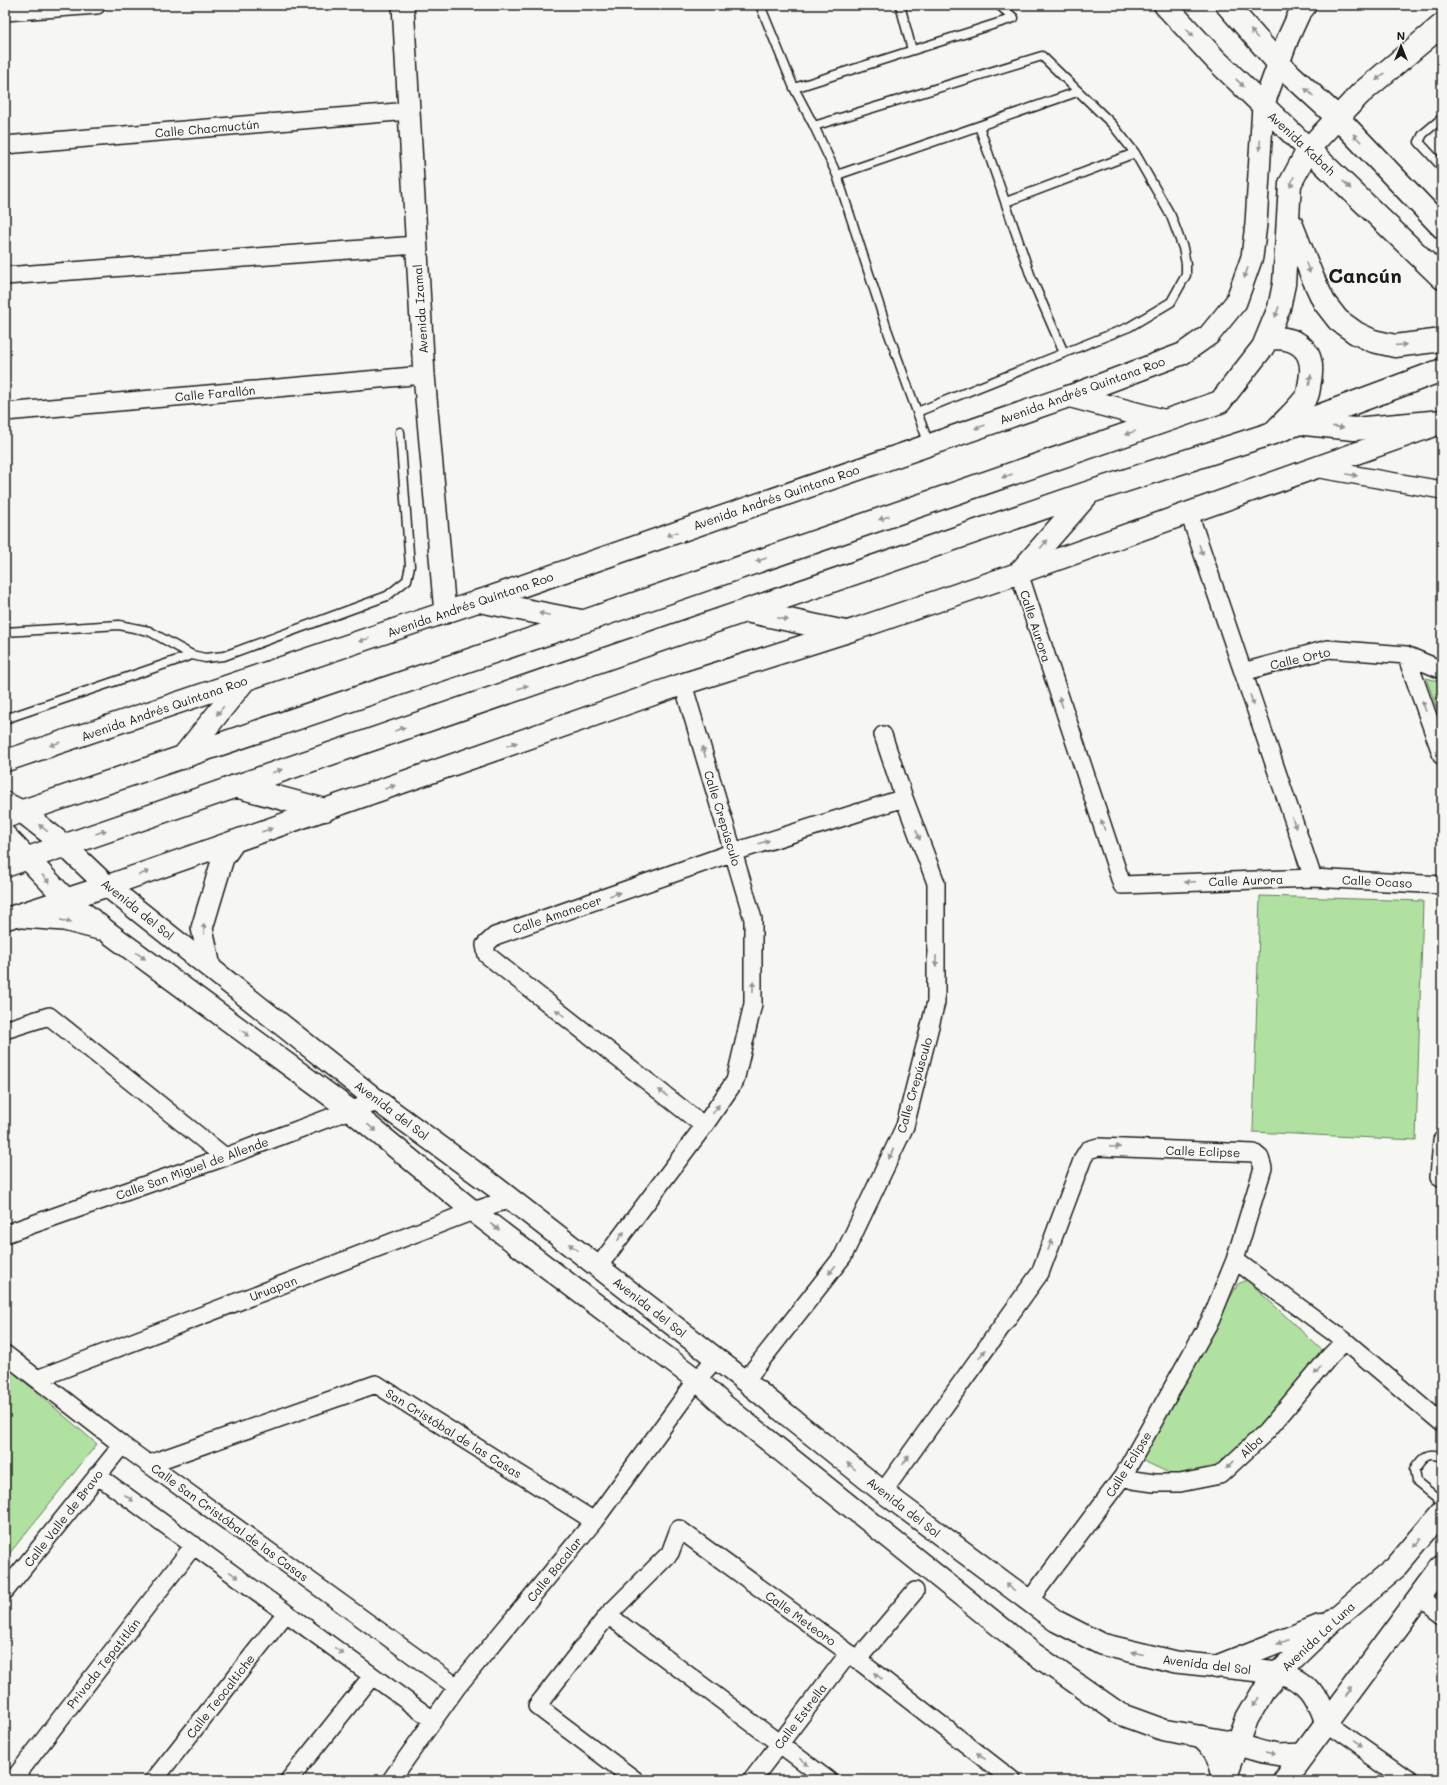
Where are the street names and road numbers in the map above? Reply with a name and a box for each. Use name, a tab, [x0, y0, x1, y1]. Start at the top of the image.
street label: Avenida Kabah	[1265, 108, 1339, 179]
street label: Calle Chacmuctún	[154, 115, 260, 141]
street label: Avenida Izamal	[409, 264, 431, 354]
street label: Avenida Andrés Quintana Roo	[997, 353, 1167, 427]
street label: Calle Farallón	[174, 382, 256, 404]
street label: Avenida Andrés Quintana Roo	[691, 461, 861, 533]
street label: Avenida Andrés Quintana Roo	[385, 568, 555, 640]
street label: Calle Aurora	[1017, 588, 1055, 664]
street label: Calle Orto	[1268, 643, 1332, 673]
street label: Avenida Andrés Quintana Roo	[79, 672, 249, 744]
street label: Calle Crepúsculo	[701, 768, 745, 868]
street label: Calle Aurora	[1208, 871, 1284, 889]
street label: Calle Ocaso	[1341, 871, 1413, 891]
street label: Avenida del Sol	[98, 875, 178, 943]
street label: Calle Amanecer	[510, 891, 604, 937]
street label: Calle Crepúsculo	[893, 1035, 935, 1135]
street label: Avenida del Sol	[352, 1077, 432, 1143]
street label: Calle San Miguel de Allende	[113, 1133, 271, 1203]
street label: Calle Eclipse	[1165, 1142, 1241, 1160]
street label: Uruapan	[247, 1272, 299, 1304]
street label: Avenida del Sol	[610, 1273, 690, 1341]
street label: San Cristóbal de las Casas	[383, 1385, 525, 1482]
street label: Calle Eclipse	[1101, 1428, 1155, 1500]
street label: Alba	[1236, 1431, 1266, 1461]
street label: Calle San Cristóbal de las Casas	[148, 1459, 312, 1585]
street label: Calle Valle de Bravo	[20, 1466, 106, 1570]
street label: Avenida del Sol	[864, 1473, 944, 1541]
street label: Calle Bacalar	[523, 1533, 585, 1605]
street label: Calle Meteoro	[763, 1587, 839, 1649]
street label: Avenida La Luna	[1278, 1598, 1358, 1674]
street label: Privada Tepatitlán	[63, 1615, 143, 1711]
street label: Calle Teocaltiche	[182, 1651, 258, 1741]
street label: Avenida del Sol	[1162, 1651, 1252, 1677]
street label: Calle Estrella	[770, 1680, 830, 1752]

